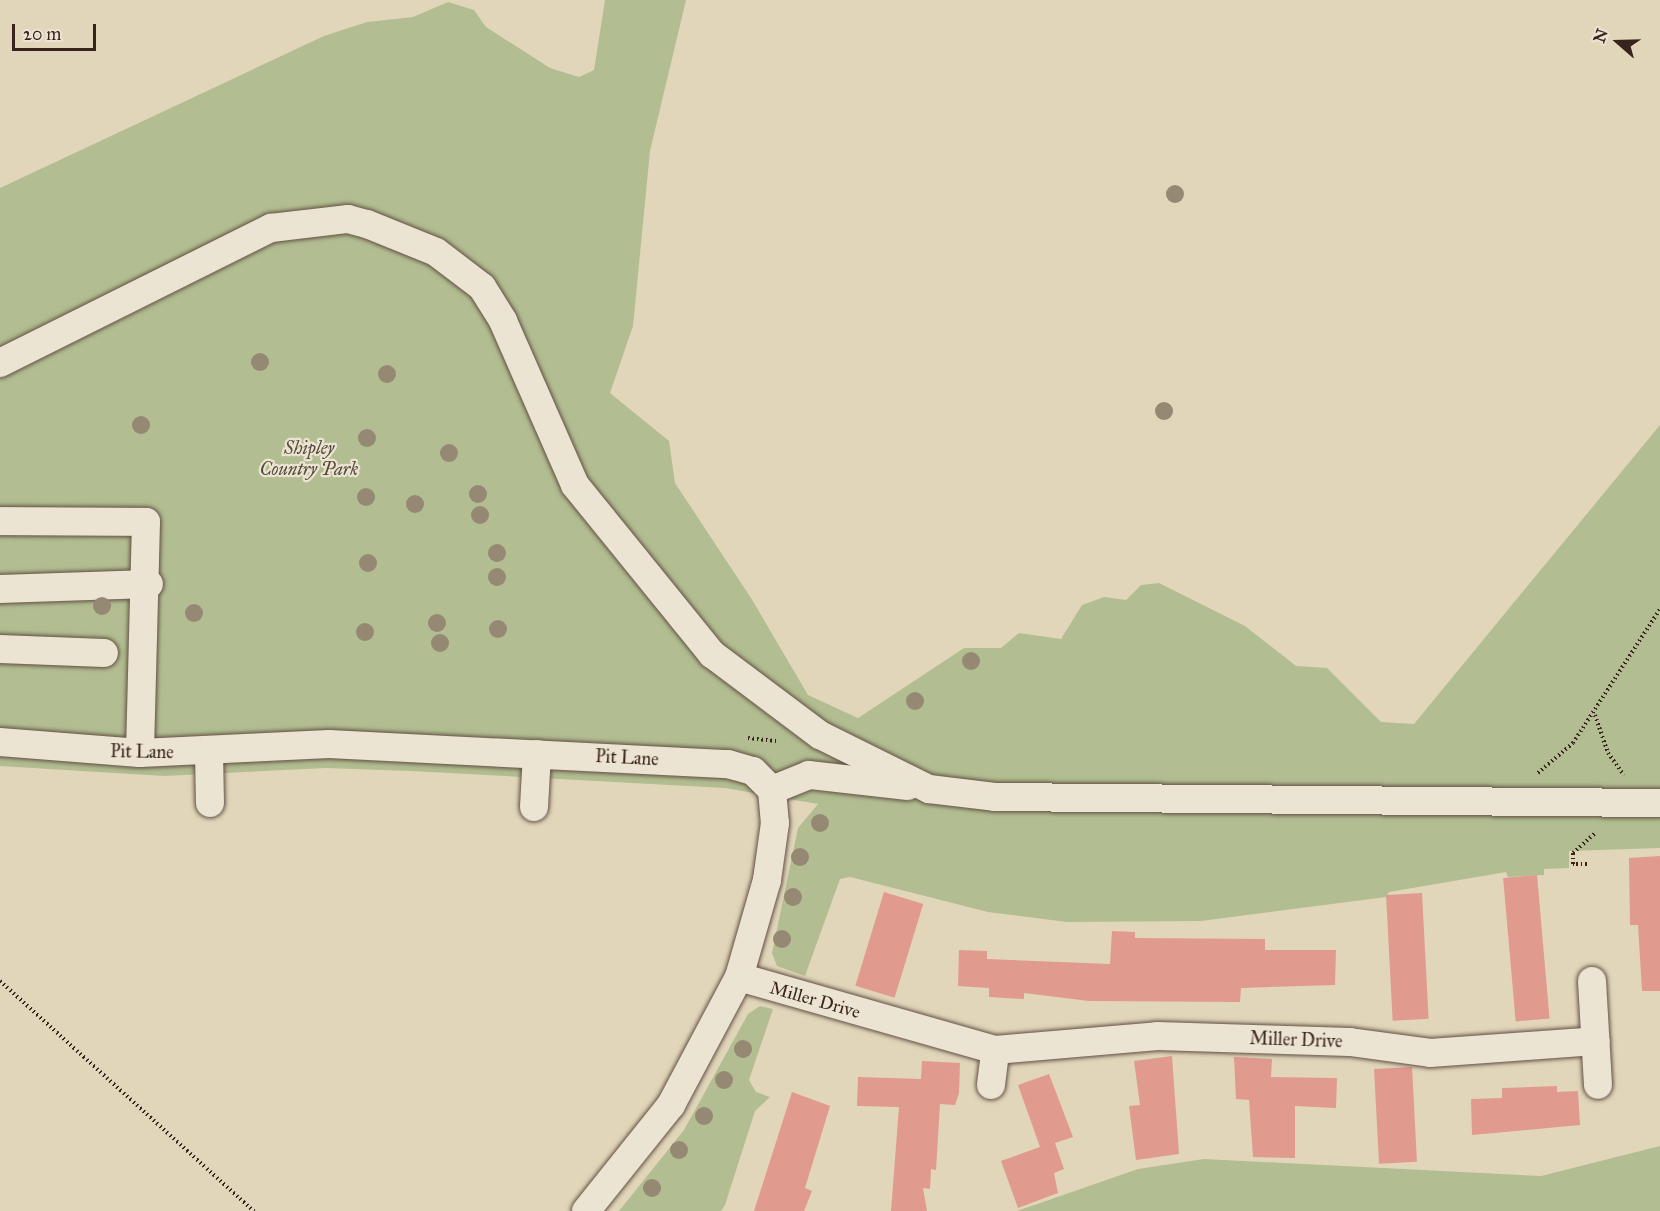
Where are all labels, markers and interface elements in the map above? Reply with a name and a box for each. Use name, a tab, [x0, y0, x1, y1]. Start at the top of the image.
scale bar	[15, 12, 99, 50]
north arrow	[1588, 12, 1648, 72]
text: 20 m	[23, 23, 61, 45]
text: N	[1589, 26, 1612, 45]
park label: Shipley Country Park	[260, 438, 358, 480]
street label: Pit Lane	[110, 741, 174, 763]
street label: Pit Lane	[595, 746, 659, 770]
street label: Miller Drive	[767, 977, 863, 1023]
street label: Miller Drive	[1249, 1028, 1343, 1052]

